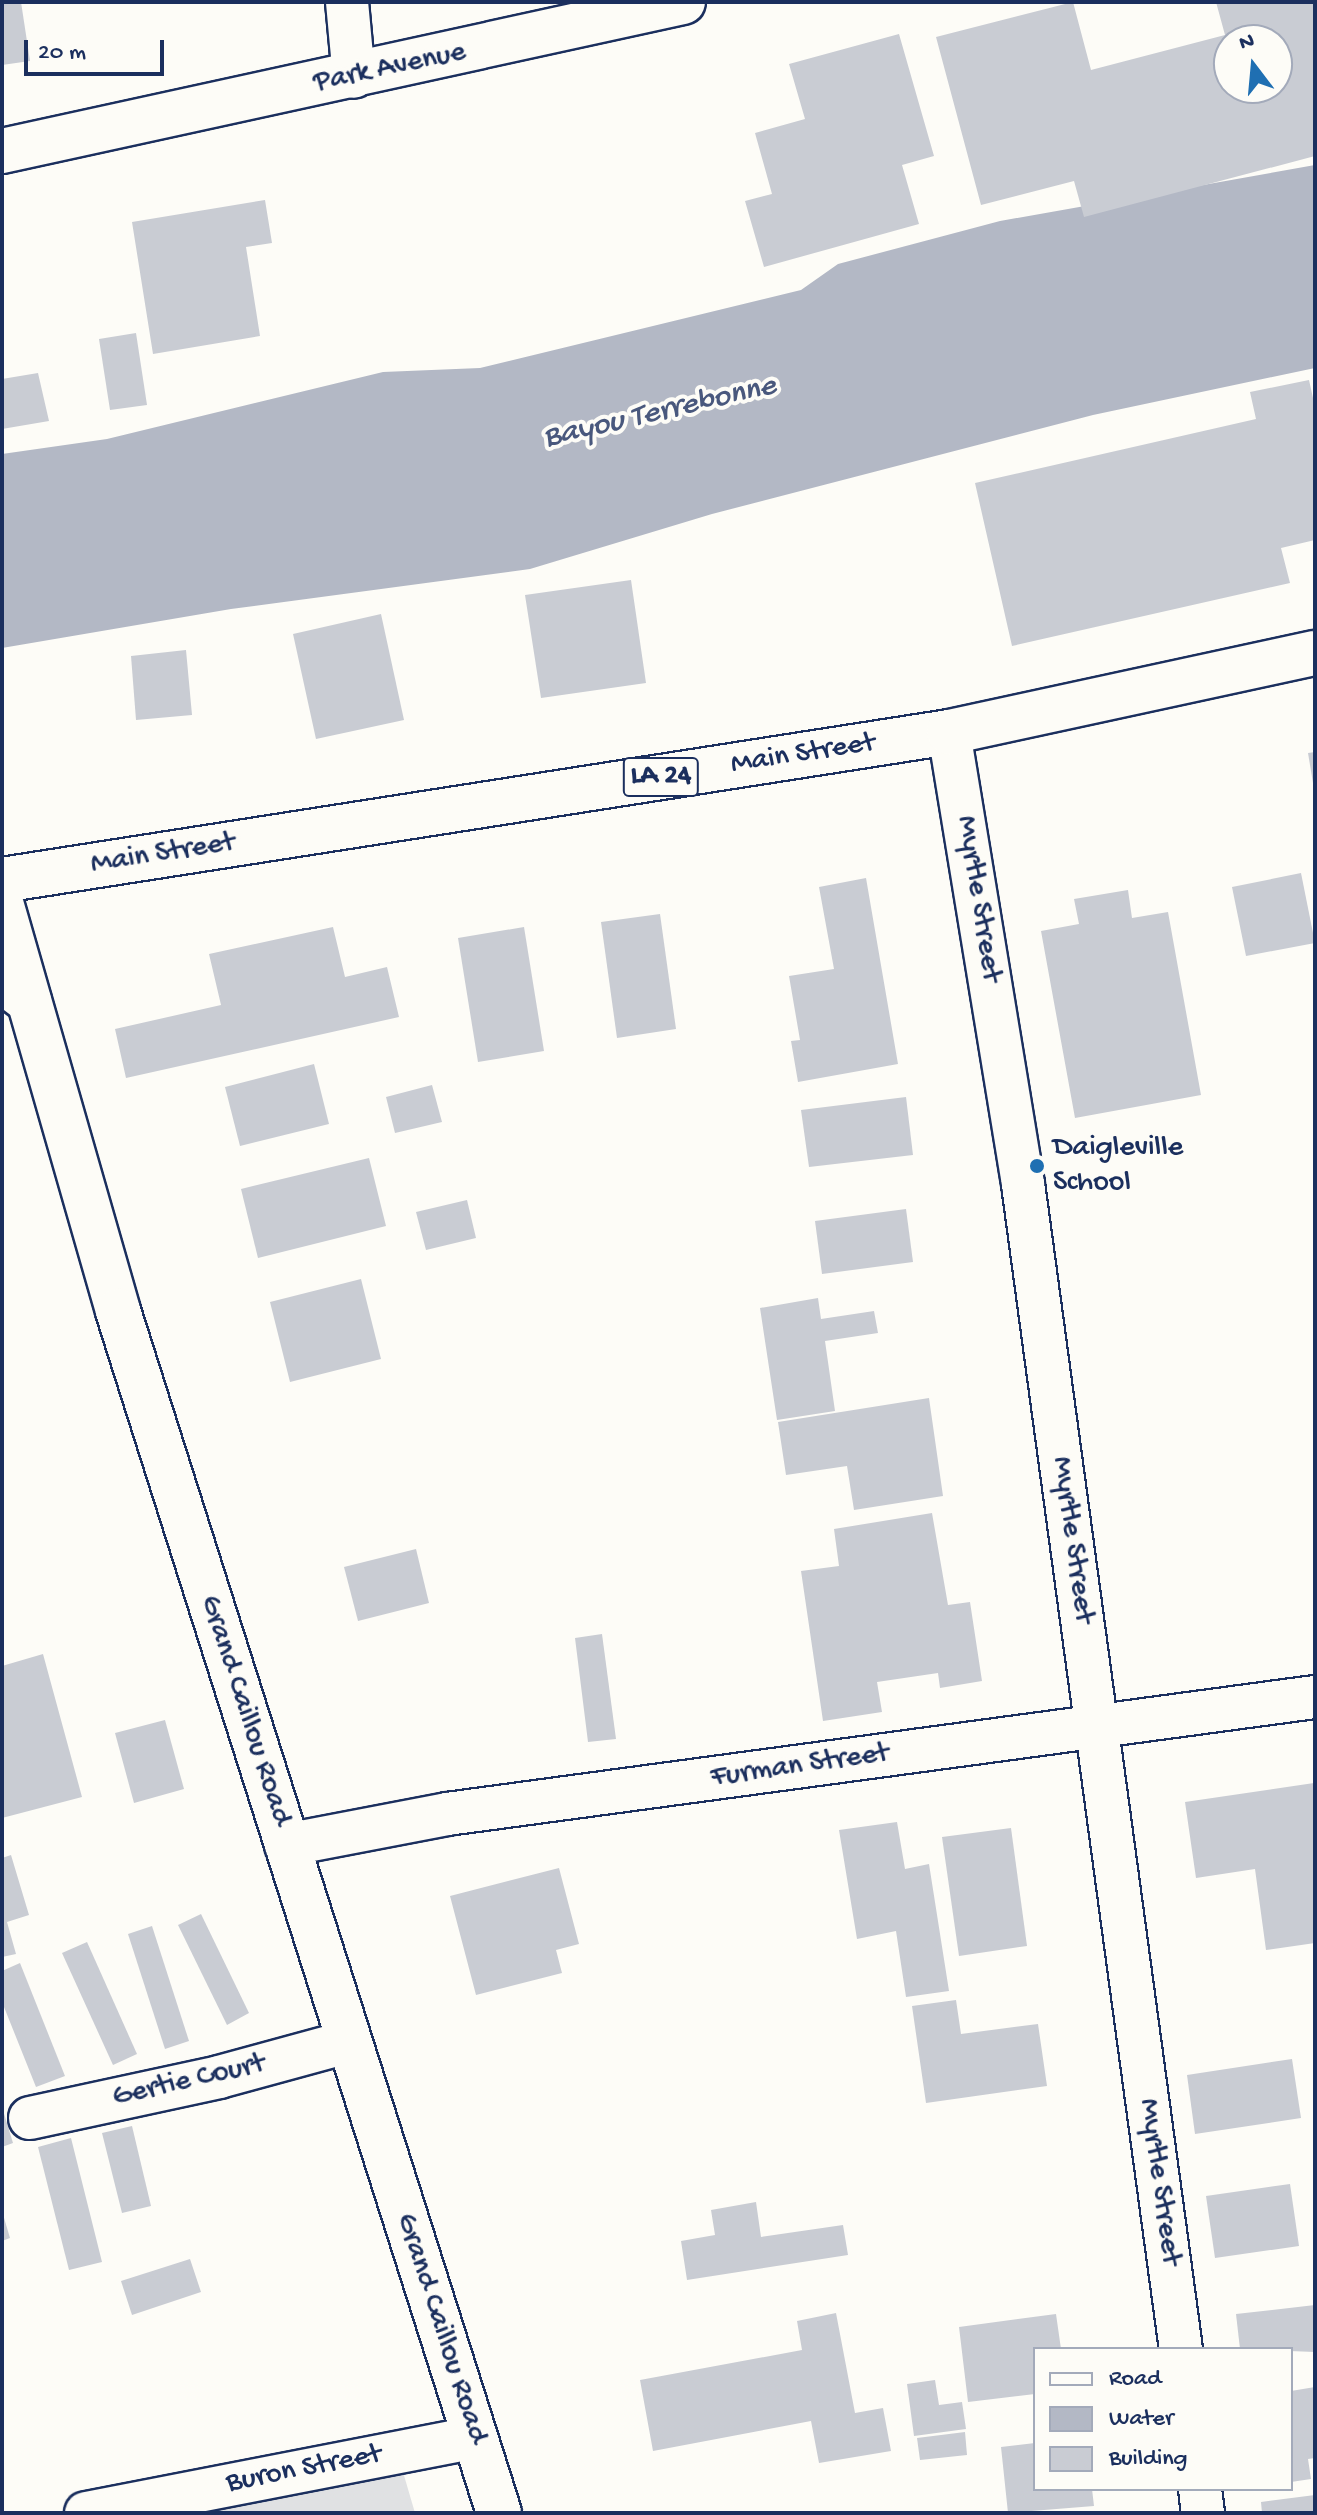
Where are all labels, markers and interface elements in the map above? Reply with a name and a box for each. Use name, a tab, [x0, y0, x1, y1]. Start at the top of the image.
scale bar	[28, 24, 168, 74]
north arrow	[1213, 24, 1293, 104]
text: N	[1236, 28, 1257, 57]
street label: Park Avenue	[311, 35, 469, 103]
text: 20 m	[38, 39, 86, 68]
water label: Bayou Terrebonne	[540, 368, 780, 458]
street label: Main Street	[728, 726, 878, 784]
road number: LA 24	[621, 753, 701, 801]
street label: Myrtle Street	[946, 813, 1008, 985]
street label: Main Street	[88, 826, 238, 884]
place label: Daigleville School	[1053, 1131, 1183, 1202]
marker: Daigleville School	[1028, 1157, 1046, 1175]
street label: Myrtle Street	[1042, 1454, 1100, 1626]
street label: Grand Caillou Road	[190, 1591, 298, 1831]
street label: Furman Street	[709, 1737, 891, 1797]
street label: Gertie Court	[109, 2047, 269, 2117]
street label: Myrtle Street	[1129, 2096, 1187, 2268]
street label: Grand Caillou Road	[386, 2209, 494, 2449]
legend	[1033, 2347, 1293, 2491]
text: Road	[1109, 2365, 1161, 2394]
text: Water	[1109, 2405, 1173, 2434]
street label: Buron Street	[224, 2437, 384, 2503]
text: Building	[1109, 2445, 1187, 2474]

